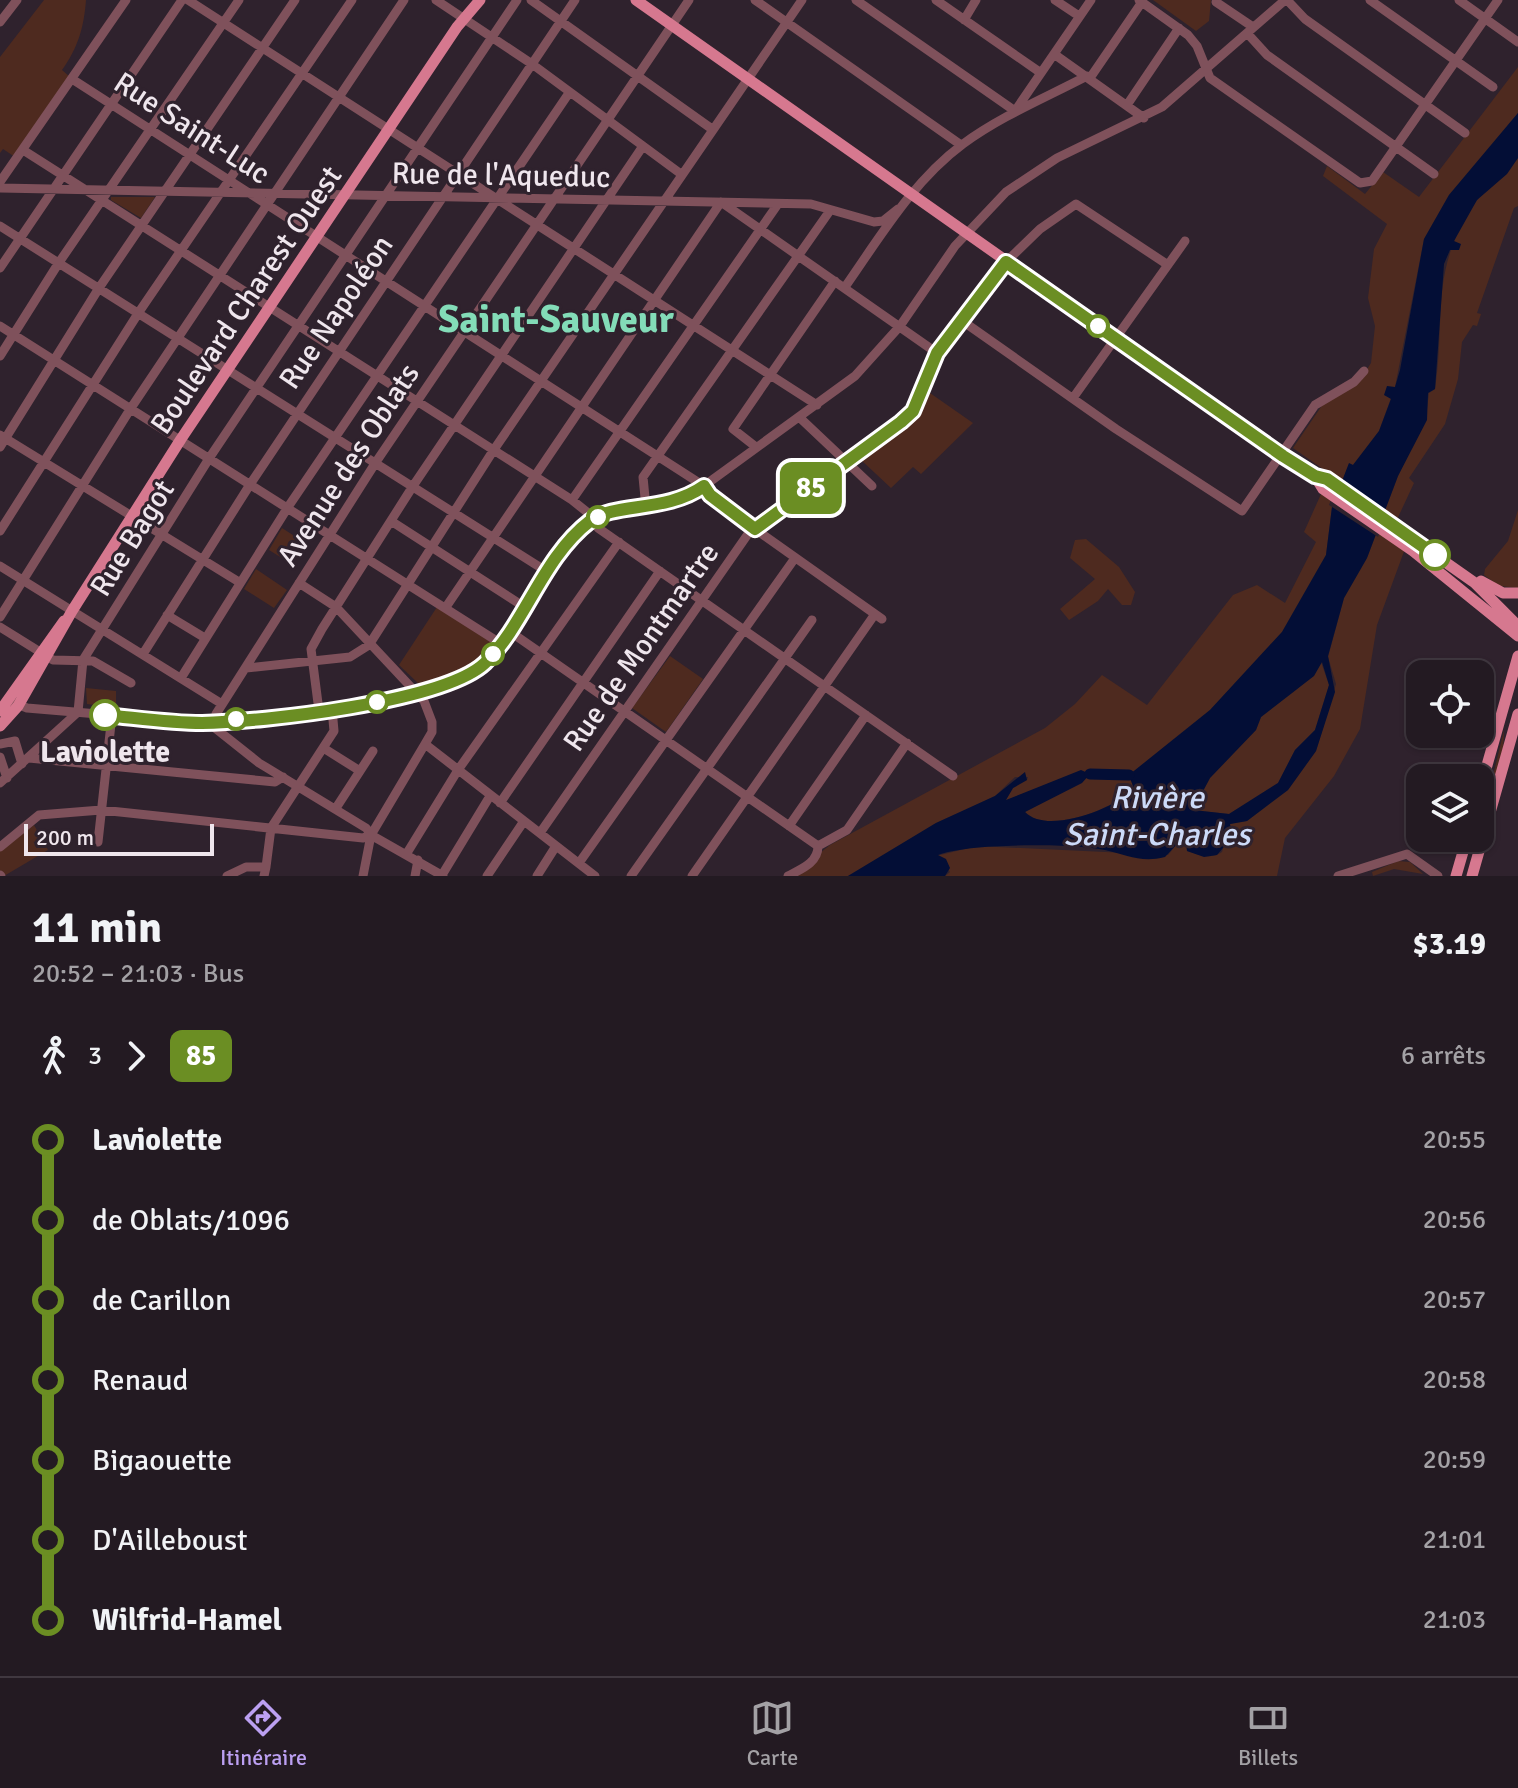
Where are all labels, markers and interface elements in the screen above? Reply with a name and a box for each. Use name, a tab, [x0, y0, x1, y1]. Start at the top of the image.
street label: Rue Saint-Luc	[107, 64, 277, 192]
street label: Rue de l'Aqueduc	[391, 155, 611, 196]
street label: Boulevard Charest Ouest	[143, 159, 350, 441]
street label: Rue Napoléon	[271, 228, 401, 396]
district label: Saint-Sauveur	[438, 296, 675, 343]
unlabelled marker	[1087, 315, 1109, 337]
street label: Avenue des Oblats	[269, 357, 428, 573]
line badge: 85	[775, 462, 847, 514]
text: 85	[796, 471, 826, 505]
street label: Rue Bagot	[82, 473, 183, 603]
unlabelled marker	[587, 506, 609, 528]
street label: Rue de Montmartre	[556, 536, 727, 759]
unlabelled marker	[1420, 540, 1450, 570]
unlabelled marker	[482, 643, 504, 665]
map controls	[1406, 660, 1494, 852]
button: locate	[1406, 660, 1494, 748]
unlabelled marker	[366, 691, 388, 713]
marker: Laviolette	[90, 700, 120, 730]
unlabelled marker	[225, 708, 247, 730]
place label: Laviolette	[40, 734, 170, 771]
button: layers	[1406, 764, 1494, 852]
water label: Rivière Saint-Charles	[1064, 778, 1253, 854]
scale bar	[24, 820, 214, 856]
text: 200 m	[36, 824, 94, 851]
text: 11 min	[32, 901, 162, 955]
text: $3.19	[1413, 926, 1486, 963]
text: 20:52 – 21:03 · Bus	[32, 958, 244, 990]
icon: walk	[32, 1034, 76, 1078]
icon: forward	[114, 1034, 158, 1078]
text: 85	[186, 1039, 216, 1073]
text: 3	[88, 1040, 102, 1072]
text: 6 arrêts	[1401, 1040, 1486, 1072]
text: Laviolette	[92, 1122, 222, 1159]
text: 20:55	[1423, 1124, 1486, 1156]
text: de Oblats/1096	[92, 1202, 290, 1239]
text: 20:56	[1423, 1204, 1486, 1236]
text: de Carillon	[92, 1282, 231, 1319]
text: 20:57	[1423, 1284, 1486, 1316]
text: Renaud	[92, 1362, 189, 1399]
text: 20:58	[1423, 1364, 1486, 1396]
text: Bigaouette	[92, 1442, 232, 1479]
text: 20:59	[1423, 1444, 1486, 1476]
text: D'Ailleboust	[92, 1522, 248, 1559]
text: 21:01	[1423, 1524, 1486, 1556]
text: Wilfrid-Hamel	[92, 1602, 282, 1639]
text: 21:03	[1423, 1604, 1486, 1636]
tab: Itinéraire	[220, 1696, 307, 1771]
tab: Carte	[747, 1696, 798, 1771]
tab: Billets	[1238, 1696, 1298, 1771]

